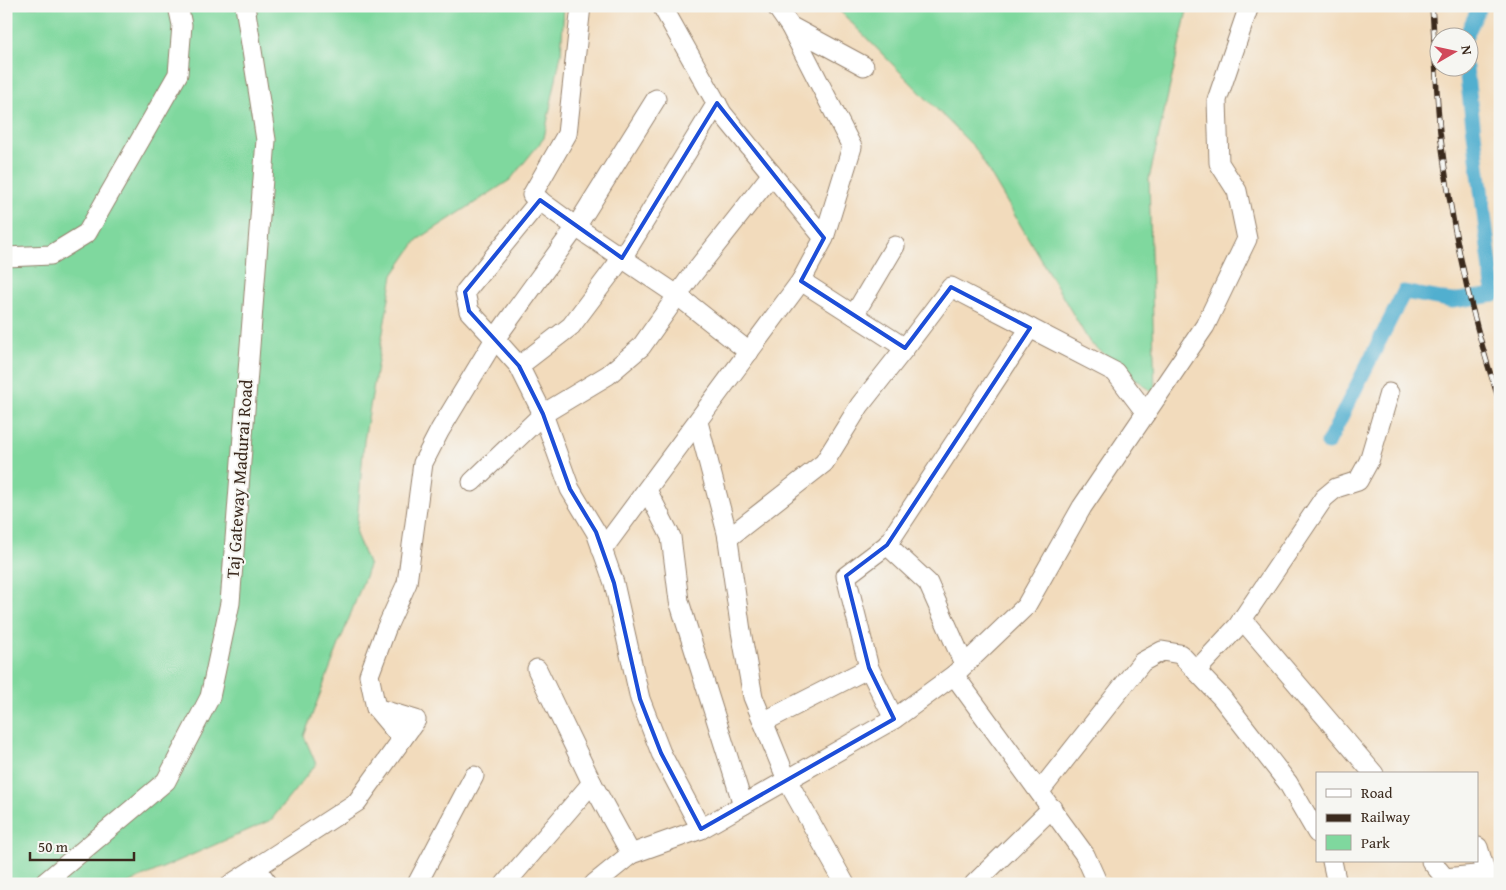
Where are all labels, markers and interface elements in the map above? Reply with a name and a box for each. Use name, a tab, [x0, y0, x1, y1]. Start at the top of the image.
north arrow	[1428, 28, 1478, 78]
text: N	[1456, 44, 1478, 57]
street label: Taj Gateway Madurai Road	[219, 378, 259, 579]
legend	[1316, 772, 1478, 862]
text: Road	[1361, 782, 1392, 803]
text: Railway	[1361, 806, 1411, 827]
scale bar	[30, 830, 134, 862]
text: Park	[1361, 832, 1390, 853]
text: 50 m	[38, 836, 69, 857]

